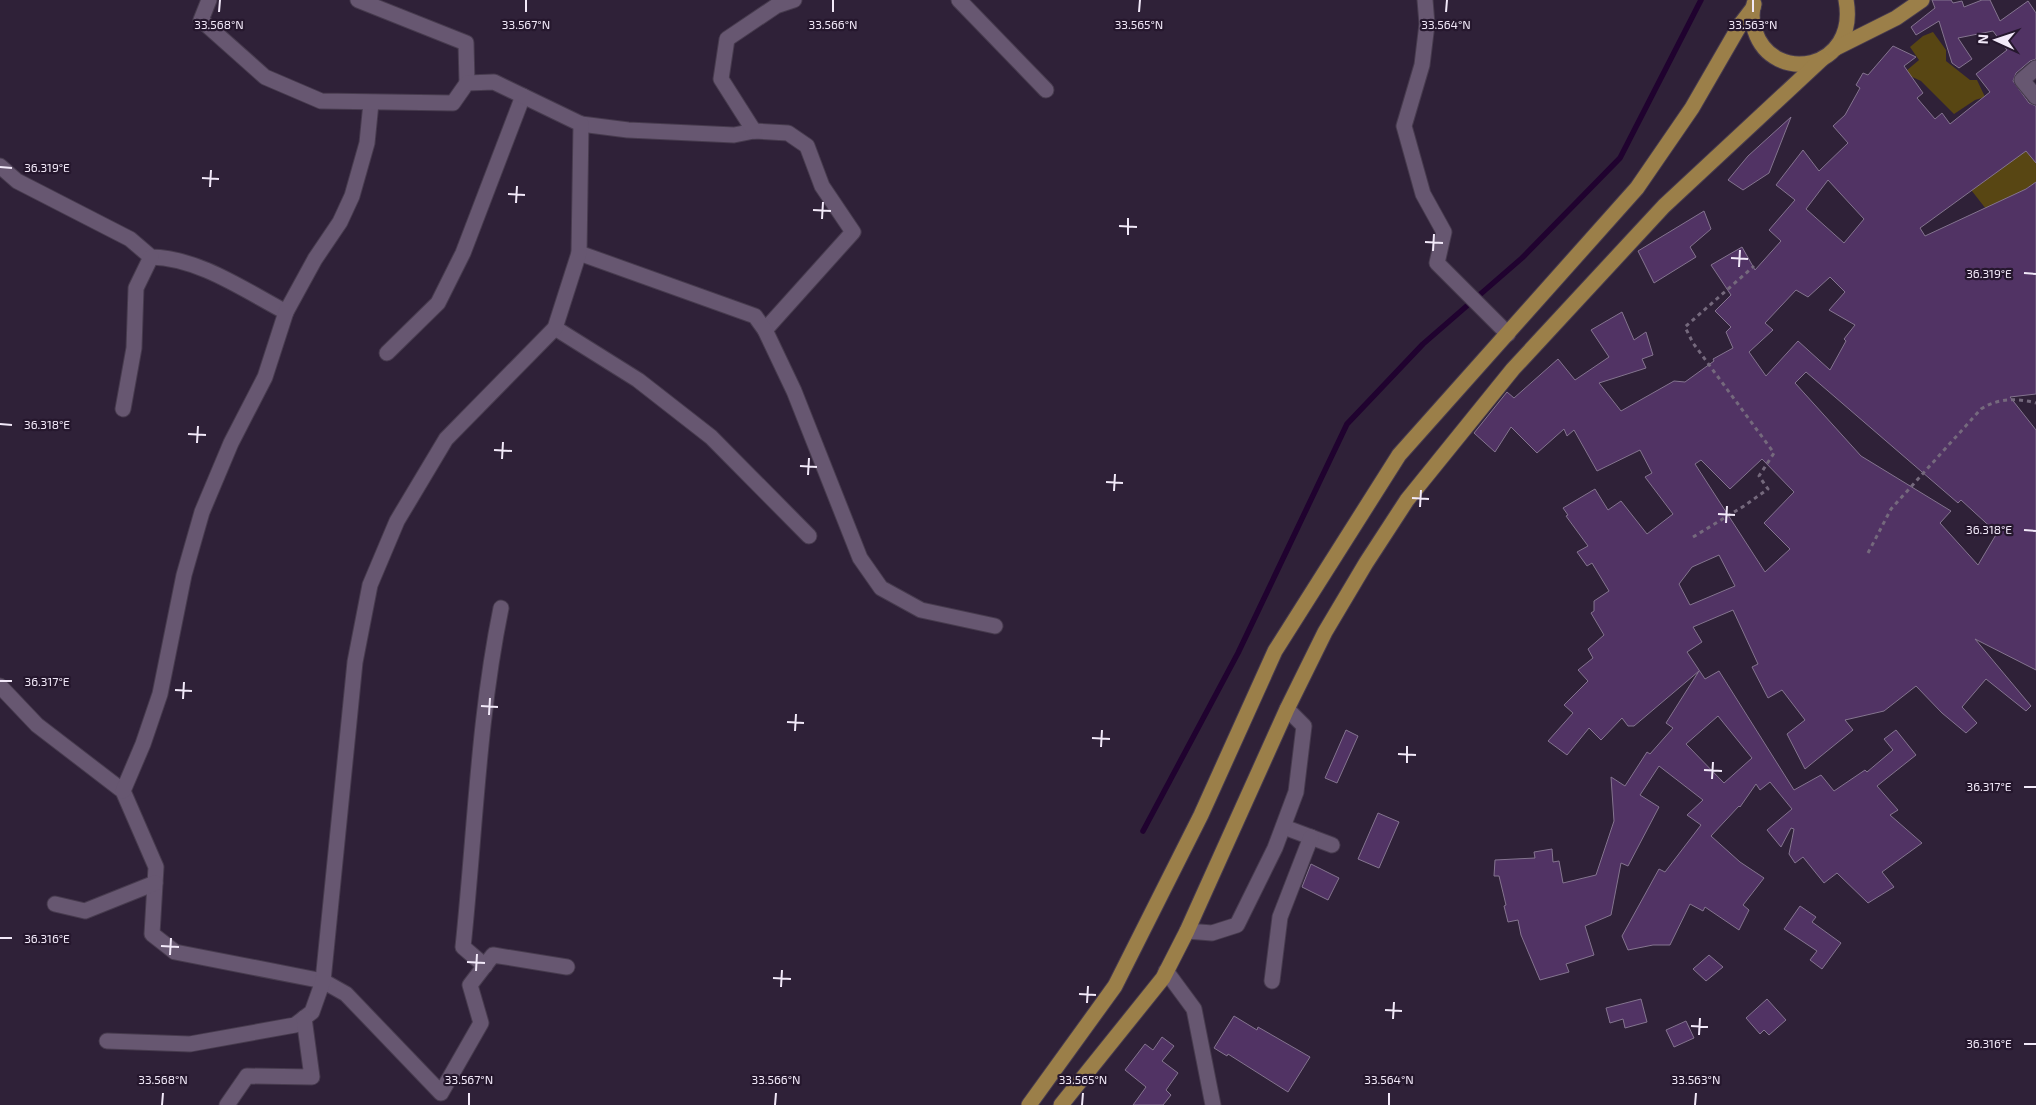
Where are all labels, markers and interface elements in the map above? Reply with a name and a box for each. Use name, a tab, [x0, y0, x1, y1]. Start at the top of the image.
north arrow	[1971, 15, 2021, 65]
text: 33.568°N	[194, 17, 244, 31]
text: 33.567°N	[502, 17, 550, 31]
text: 33.566°N	[808, 17, 858, 31]
text: 33.565°N	[1115, 17, 1163, 31]
text: 33.564°N	[1421, 17, 1471, 31]
text: 33.563°N	[1729, 17, 1777, 31]
text: N	[1974, 34, 1991, 45]
text: 36.319°E	[24, 160, 70, 174]
text: 36.319°E	[1966, 266, 2012, 280]
text: 36.318°E	[24, 417, 70, 431]
text: 36.318°E	[1966, 522, 2012, 536]
text: 36.317°E	[25, 674, 70, 688]
text: 36.317°E	[1967, 779, 2012, 793]
text: 36.316°E	[24, 931, 70, 945]
text: 36.316°E	[1966, 1036, 2012, 1050]
text: 33.568°N	[138, 1072, 188, 1086]
text: 33.567°N	[445, 1072, 493, 1086]
text: 33.566°N	[751, 1072, 801, 1086]
text: 33.565°N	[1059, 1072, 1107, 1086]
text: 33.564°N	[1364, 1072, 1414, 1086]
text: 33.563°N	[1672, 1072, 1720, 1086]

